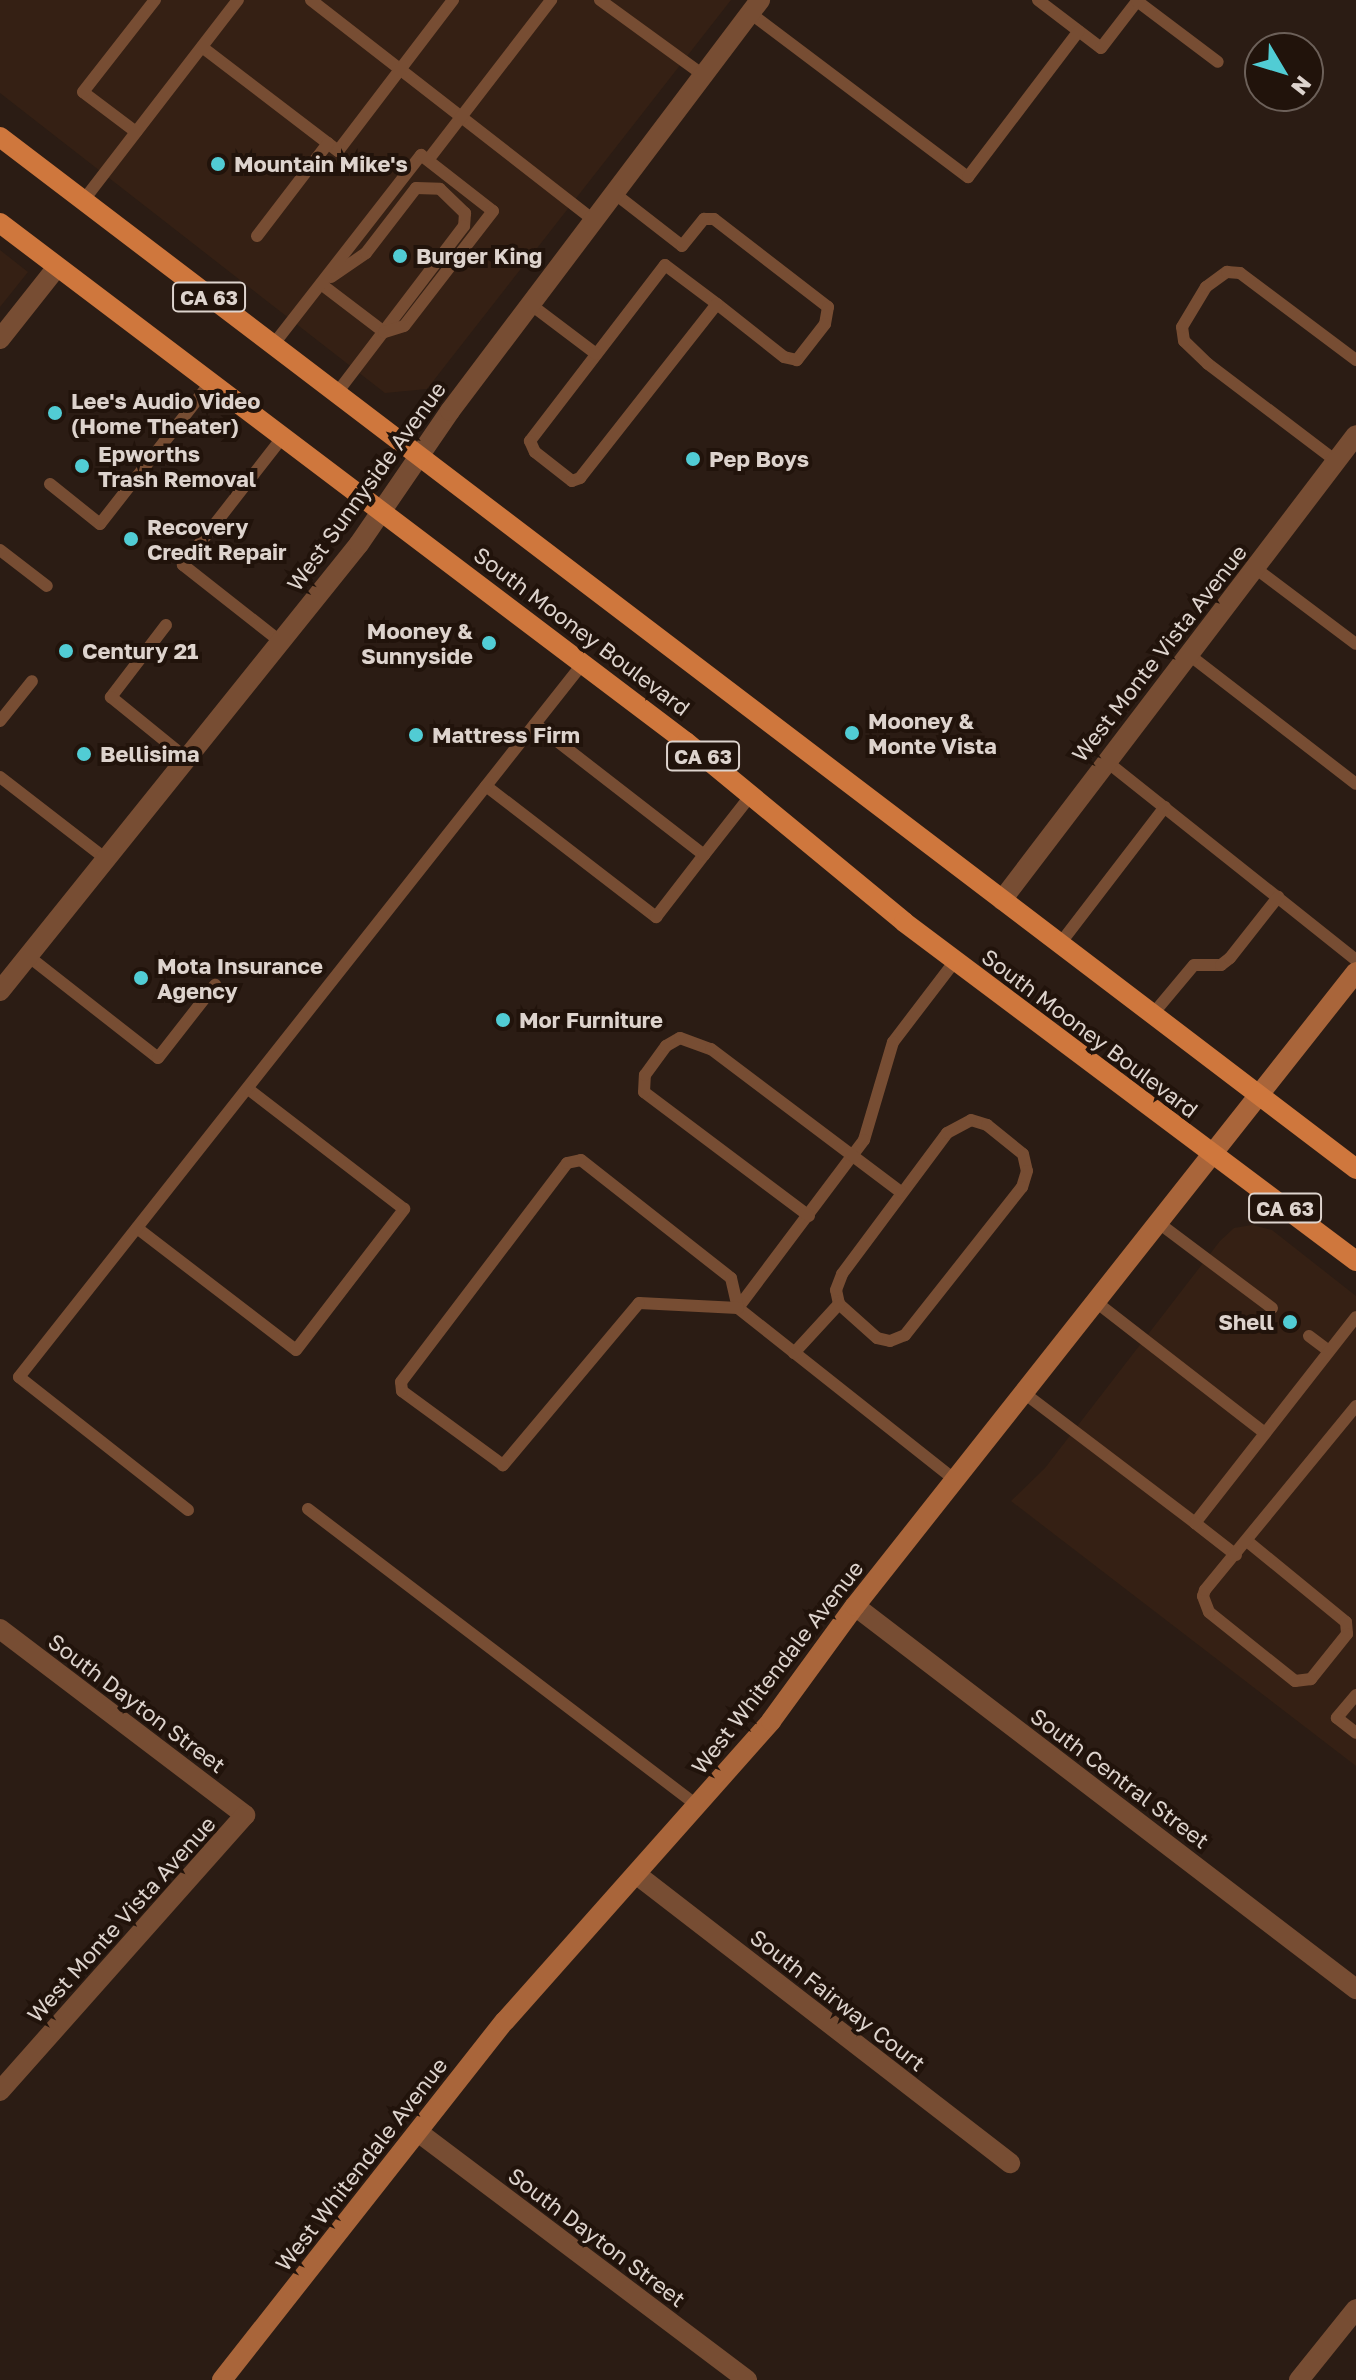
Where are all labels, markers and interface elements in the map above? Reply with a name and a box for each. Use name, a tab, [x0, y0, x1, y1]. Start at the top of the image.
north arrow	[1244, 32, 1324, 112]
text: N	[1286, 71, 1318, 101]
place label: Mountain Mike's	[234, 151, 408, 177]
marker: Mountain Mike's	[209, 155, 227, 173]
place label: Burger King	[416, 243, 542, 269]
marker: Burger King	[391, 247, 409, 265]
road number: CA 63	[171, 281, 247, 313]
street label: West Sunnyside Avenue	[281, 376, 451, 596]
place label: Lee's Audio Video (Home Theater)	[71, 387, 260, 438]
marker: Lee's Audio Video (Home Theater)	[46, 404, 64, 422]
place label: Epworths Trash Removal	[98, 440, 256, 492]
place label: Pep Boys	[709, 446, 809, 472]
marker: Pep Boys	[684, 450, 702, 468]
marker: Epworths Trash Removal	[73, 457, 91, 475]
place label: Recovery Credit Repair	[147, 513, 287, 564]
marker: Recovery Credit Repair	[122, 530, 140, 548]
street label: West Monte Vista Avenue	[1066, 539, 1252, 767]
street label: South Mooney Boulevard	[469, 541, 695, 721]
place label: Mooney & Sunnyside	[361, 617, 473, 668]
marker: Mooney & Sunnyside	[480, 634, 498, 652]
place label: Century 21	[82, 638, 198, 664]
marker: Century 21	[57, 642, 75, 660]
place label: Mooney & Monte Vista	[868, 707, 997, 758]
place label: Mattress Firm	[432, 722, 580, 748]
marker: Mooney & Monte Vista	[843, 724, 861, 742]
marker: Mattress Firm	[407, 726, 425, 744]
road number: CA 63	[665, 740, 741, 772]
place label: Bellisima	[100, 741, 200, 767]
marker: Bellisima	[75, 745, 93, 763]
street label: South Mooney Boulevard	[977, 943, 1203, 1123]
place label: Mota Insurance Agency	[157, 952, 323, 1004]
marker: Mota Insurance Agency	[132, 969, 150, 987]
place label: Mor Furniture	[519, 1007, 663, 1033]
marker: Mor Furniture	[494, 1011, 512, 1029]
road number: CA 63	[1247, 1192, 1323, 1224]
place label: Shell	[1218, 1309, 1274, 1335]
marker: Shell	[1281, 1313, 1299, 1331]
street label: West Whitendale Avenue	[686, 1555, 868, 1779]
street label: South Dayton Street	[43, 1628, 231, 1778]
street label: South Central Street	[1026, 1702, 1214, 1854]
street label: West Monte Vista Avenue	[21, 1811, 221, 2027]
street label: South Fairway Court	[745, 1923, 931, 2077]
street label: West Whitendale Avenue	[270, 2052, 452, 2276]
street label: South Dayton Street	[503, 2162, 691, 2312]

